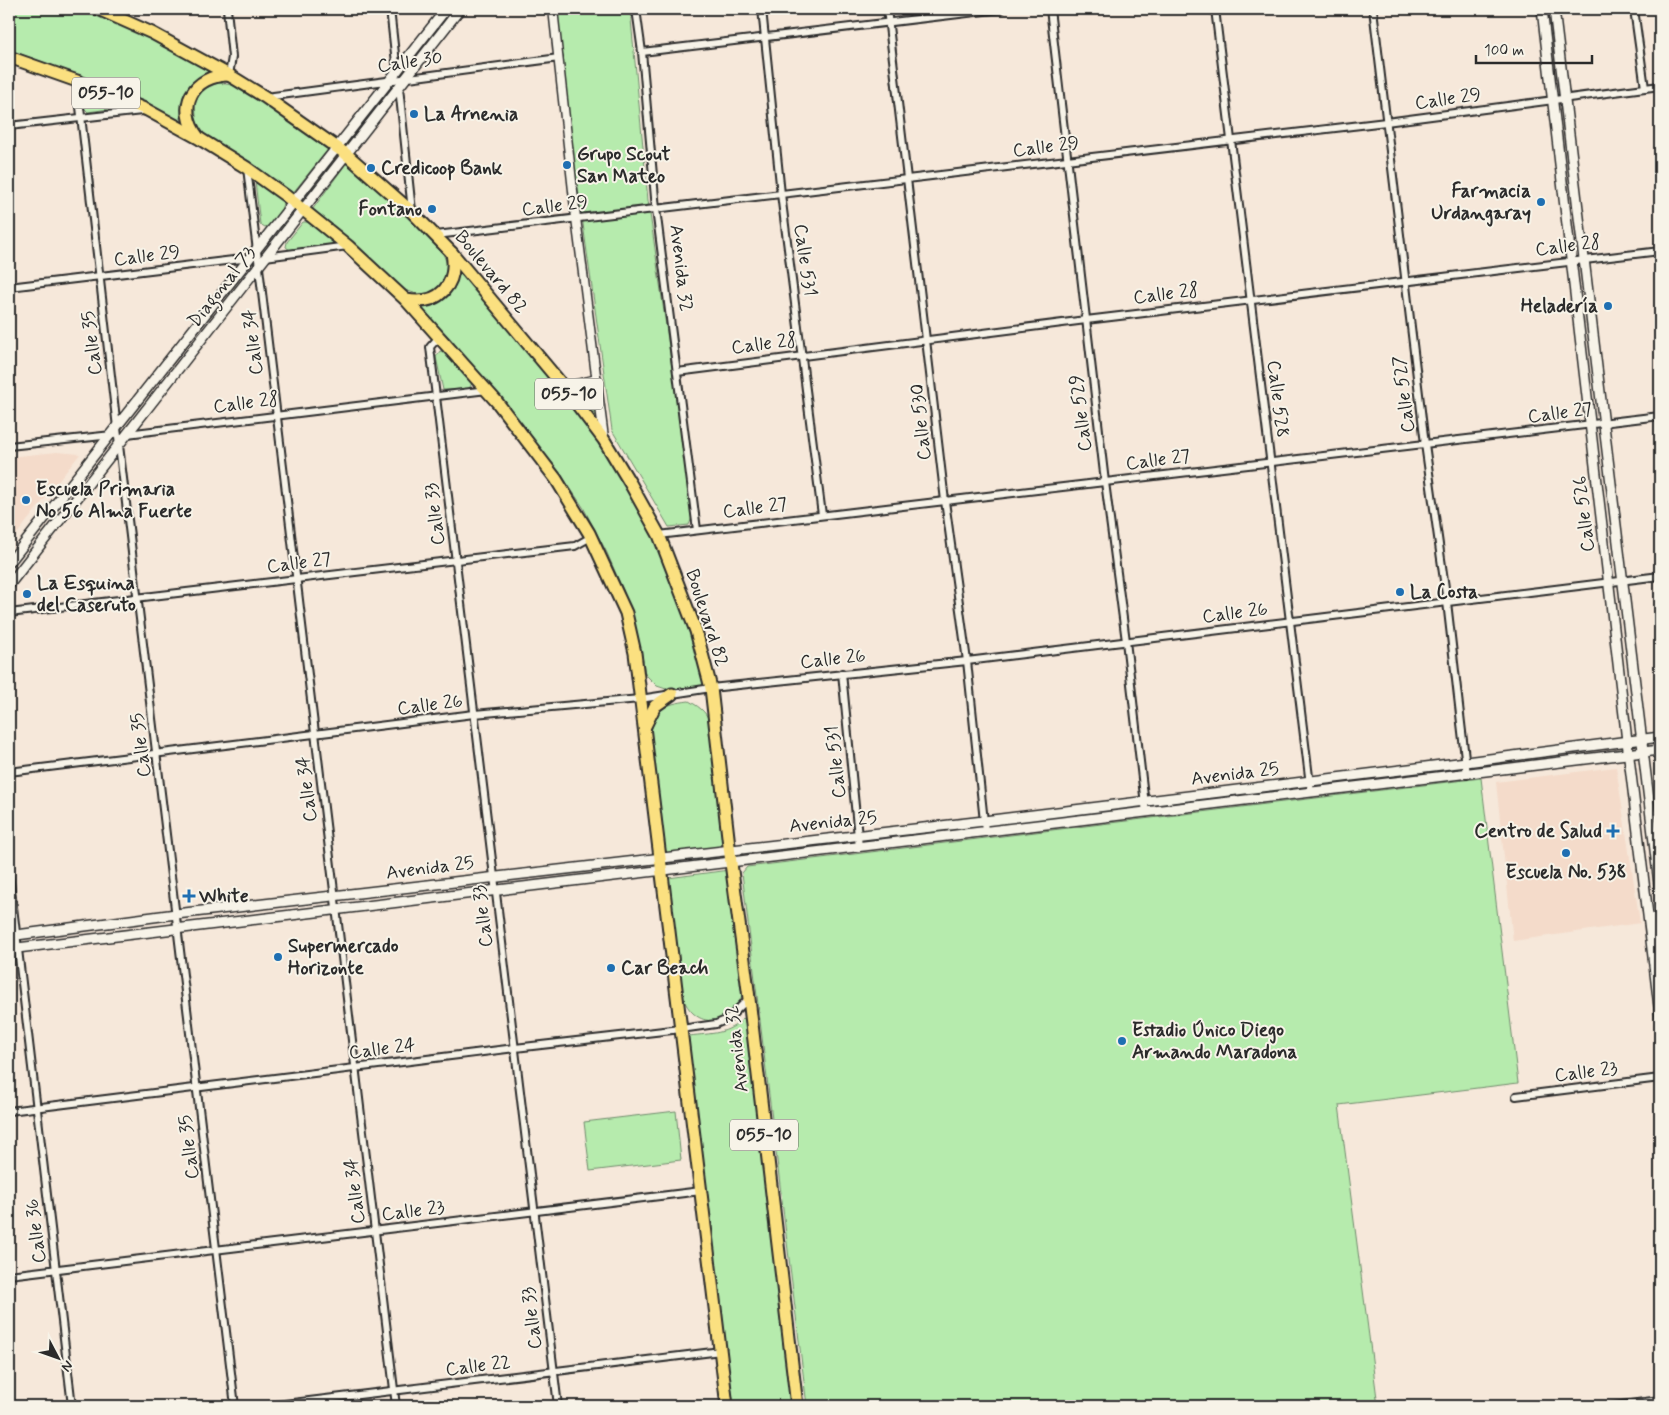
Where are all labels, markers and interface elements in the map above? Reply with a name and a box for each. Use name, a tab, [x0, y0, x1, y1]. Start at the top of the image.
scale bar	[1476, 32, 1593, 64]
text: 100 m	[1484, 41, 1524, 61]
street label: Calle 30	[376, 45, 444, 79]
road number: 055-10	[72, 78, 140, 109]
street label: Calle 29	[1413, 82, 1483, 116]
place label: La Arnenia	[424, 102, 518, 127]
marker: La Arnenia	[408, 108, 420, 120]
street label: Calle 29	[1011, 131, 1081, 163]
place label: Grupo Scout San Mateo	[577, 142, 670, 189]
place label: Credicoop Bank	[381, 156, 503, 181]
marker: Grupo Scout San Mateo	[561, 159, 573, 171]
marker: Credicoop Bank	[365, 162, 377, 174]
place label: Farmacia Urdangaray	[1431, 179, 1531, 227]
street label: Calle 29	[520, 190, 590, 222]
marker: Farmacia Urdangaray	[1535, 196, 1547, 208]
place label: Fontano	[359, 197, 422, 222]
marker: Fontano	[426, 203, 438, 215]
street label: Calle 531	[788, 222, 822, 298]
street label: Avenida 32	[663, 223, 699, 313]
street label: Boulevard 82	[449, 225, 533, 319]
street label: Calle 28	[1534, 230, 1602, 262]
street label: Calle 29	[112, 240, 182, 272]
street label: Diagonal 73	[182, 241, 264, 335]
street label: Calle 28	[1132, 278, 1200, 310]
place label: Heladería	[1521, 294, 1598, 319]
marker: Heladería	[1602, 300, 1614, 312]
street label: Calle 34	[237, 308, 269, 376]
street label: Calle 35	[76, 309, 108, 377]
street label: Calle 28	[730, 328, 798, 360]
street label: Calle 527	[1387, 354, 1421, 434]
street label: Calle 528	[1261, 359, 1295, 439]
street label: Calle 529	[1064, 373, 1098, 453]
road number: 055-10	[535, 378, 603, 409]
street label: Calle 530	[905, 382, 937, 462]
street label: Calle 28	[212, 387, 280, 419]
street label: Calle 27	[1526, 397, 1594, 429]
street label: Calle 27	[1124, 444, 1192, 476]
street label: Calle 526	[1567, 475, 1601, 553]
place label: Escuela Primaria No 56 Alma Fuerte	[36, 477, 192, 524]
street label: Calle 33	[419, 481, 451, 547]
street label: Calle 27	[721, 492, 789, 524]
marker: Escuela Primaria No 56 Alma Fuerte	[20, 494, 32, 506]
street label: Calle 27	[265, 547, 333, 579]
street label: Boulevard 82	[679, 566, 735, 670]
place label: La Esquina del Caseruto	[37, 571, 136, 618]
place label: La Costa	[1410, 580, 1478, 605]
marker: La Costa	[1394, 586, 1406, 598]
marker: La Esquina del Caseruto	[21, 588, 33, 600]
street label: Calle 26	[1201, 597, 1269, 629]
street label: Calle 26	[799, 643, 867, 675]
street label: Calle 26	[396, 689, 464, 721]
street label: Calle 35	[125, 711, 157, 779]
street label: Calle 531	[820, 724, 852, 800]
street label: Calle 34	[291, 755, 323, 823]
street label: Avenida 25	[1190, 756, 1280, 792]
street label: Avenida 25	[788, 805, 878, 839]
place label: Centro de Salud	[1474, 819, 1602, 844]
marker: Centro de Salud	[1606, 824, 1620, 838]
marker: Escuela No. 538	[1560, 847, 1572, 859]
street label: Avenida 25	[385, 850, 475, 886]
place label: Escuela No. 538	[1505, 860, 1627, 885]
street label: Calle 33	[467, 883, 499, 949]
place label: White	[198, 884, 249, 909]
marker: White	[183, 890, 195, 902]
place label: Supermercado Horizonte	[288, 934, 399, 981]
marker: Supermercado Horizonte	[272, 951, 284, 963]
place label: Car Beach	[621, 956, 709, 981]
marker: Car Beach	[605, 962, 617, 974]
street label: Avenida 32	[719, 1004, 755, 1094]
place label: Estadio Único Diego Armando Maradona	[1132, 1018, 1298, 1065]
street label: Calle 24	[347, 1033, 417, 1065]
marker: Estadio Único Diego Armando Maradona	[1116, 1035, 1128, 1047]
street label: Calle 23	[1553, 1056, 1619, 1088]
street label: Calle 35	[173, 1113, 205, 1181]
road number: 055-10	[730, 1120, 798, 1150]
street label: Calle 34	[339, 1157, 371, 1225]
street label: Calle 23	[380, 1195, 446, 1227]
street label: Calle 36	[20, 1197, 52, 1265]
street label: Calle 33	[516, 1285, 548, 1351]
north arrow	[32, 1332, 82, 1382]
street label: Calle 22	[444, 1350, 512, 1382]
text: N	[57, 1356, 77, 1375]

